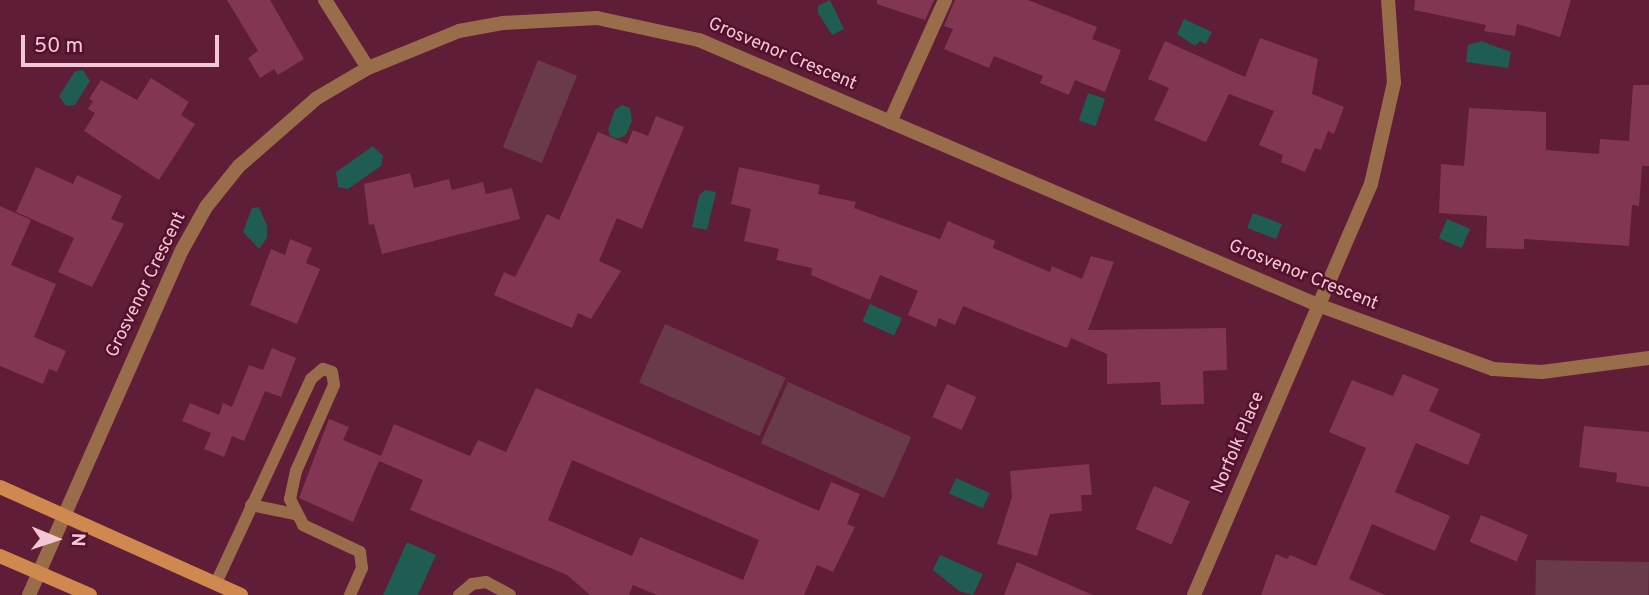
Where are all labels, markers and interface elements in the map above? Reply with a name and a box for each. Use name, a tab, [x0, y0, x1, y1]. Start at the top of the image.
street label: Grosvenor Crescent	[705, 14, 859, 96]
scale bar	[24, 21, 222, 65]
text: 50 m	[34, 33, 83, 60]
street label: Grosvenor Crescent	[102, 209, 192, 361]
street label: Grosvenor Crescent	[1225, 236, 1381, 316]
street label: Norfolk Place	[1208, 389, 1270, 497]
north arrow	[21, 504, 91, 574]
text: N	[65, 532, 89, 547]

